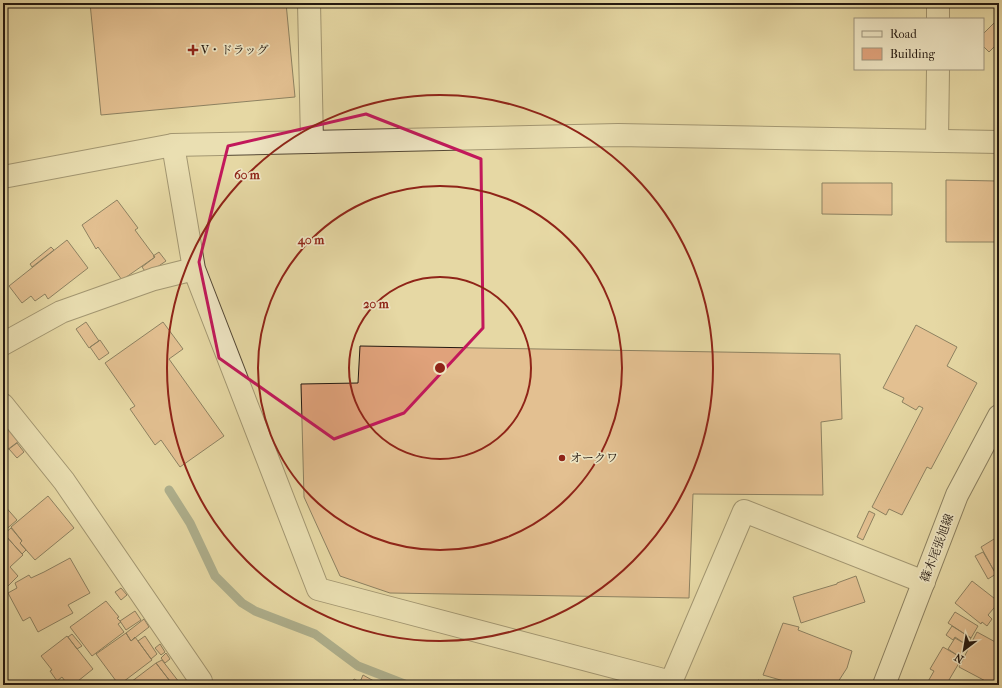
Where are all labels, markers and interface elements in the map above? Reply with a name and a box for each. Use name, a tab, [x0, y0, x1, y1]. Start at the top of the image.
legend	[854, 18, 984, 70]
text: Road	[890, 27, 917, 41]
place label: V・ドラッグ	[200, 43, 269, 57]
marker: V・ドラッグ	[188, 45, 198, 55]
text: Building	[890, 47, 935, 61]
text: 60 m	[234, 168, 261, 182]
text: 40 m	[297, 233, 325, 248]
text: 20 m	[363, 297, 390, 311]
centre of rings	[433, 361, 447, 375]
place label: オークワ	[570, 451, 618, 465]
marker: オークワ	[557, 453, 567, 463]
street label: 篠木尾張旭線	[918, 512, 956, 584]
north arrow	[944, 630, 984, 670]
text: N	[952, 650, 966, 666]

